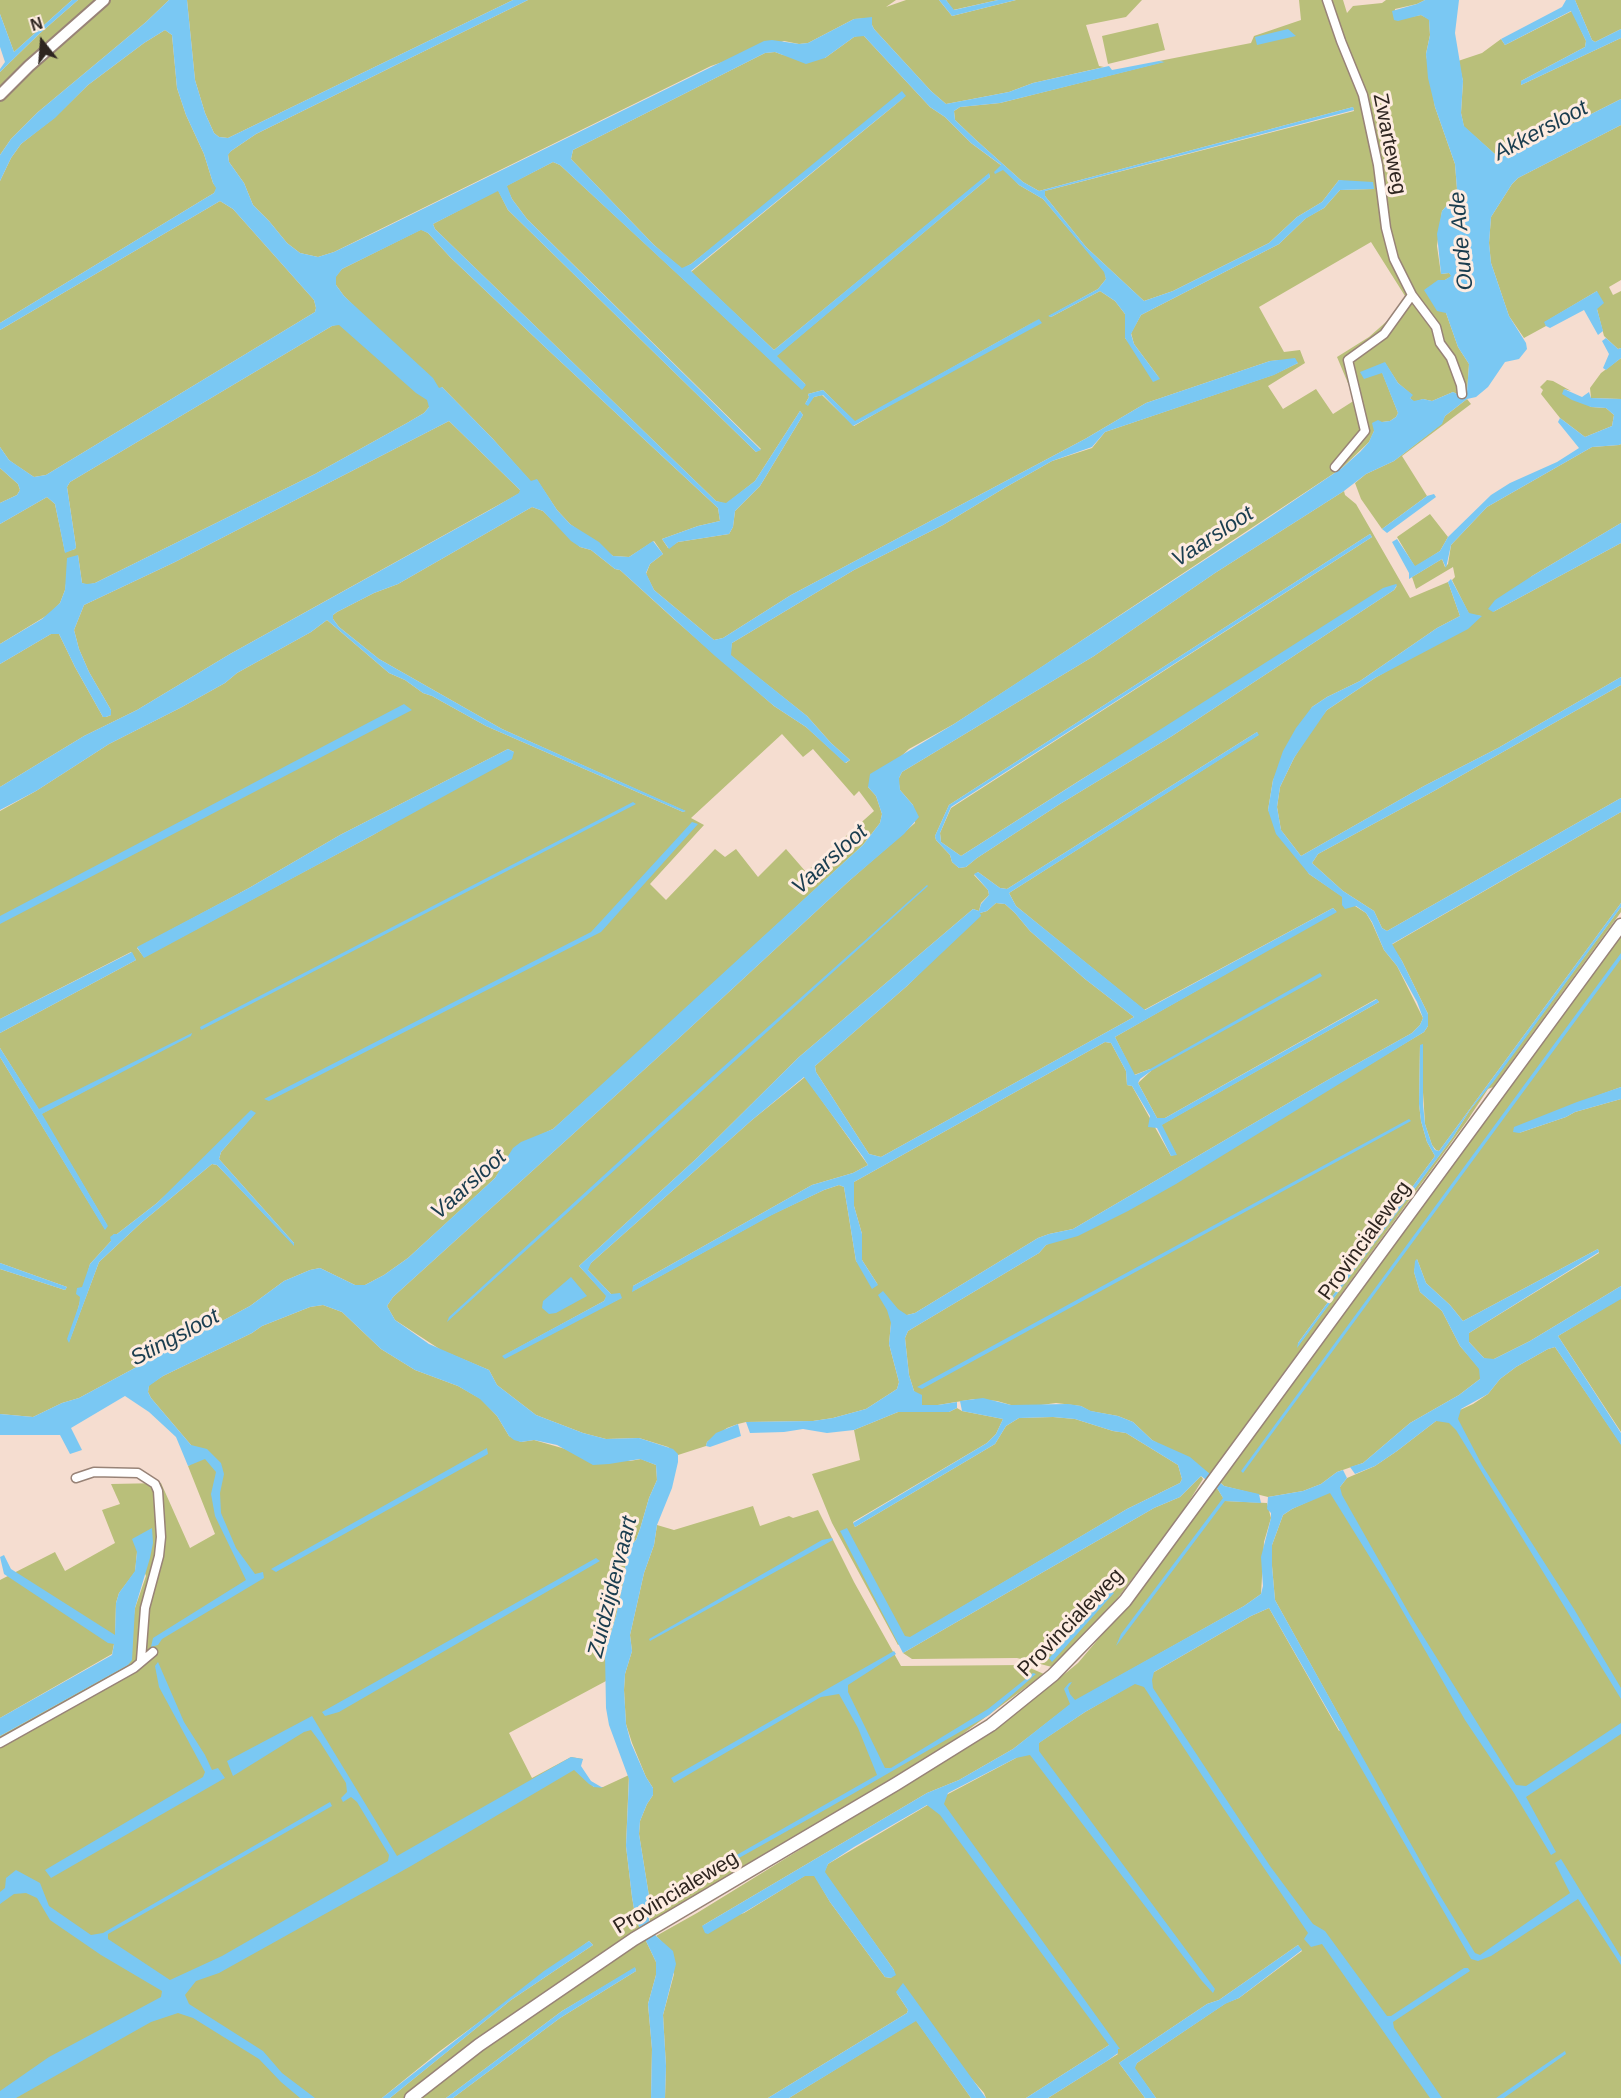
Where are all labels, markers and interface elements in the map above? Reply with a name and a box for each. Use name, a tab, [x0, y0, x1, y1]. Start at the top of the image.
north arrow	[12, 12, 72, 72]
text: N	[29, 14, 45, 34]
street label: Zwarteweg	[1367, 91, 1411, 197]
water label: Akkersloot	[1489, 95, 1593, 167]
water label: Oude Ade	[1445, 191, 1479, 291]
water label: Vaarsloot	[1167, 501, 1259, 573]
water label: Vaarsloot	[787, 819, 873, 901]
water label: Vaarsloot	[426, 1144, 512, 1226]
street label: Provincialeweg	[1313, 1176, 1417, 1306]
water label: Stingsloot	[126, 1304, 224, 1372]
water label: Zuidzijdervaart	[583, 1514, 643, 1660]
street label: Provincialeweg	[1013, 1563, 1129, 1683]
street label: Provincialeweg	[609, 1846, 743, 1940]

